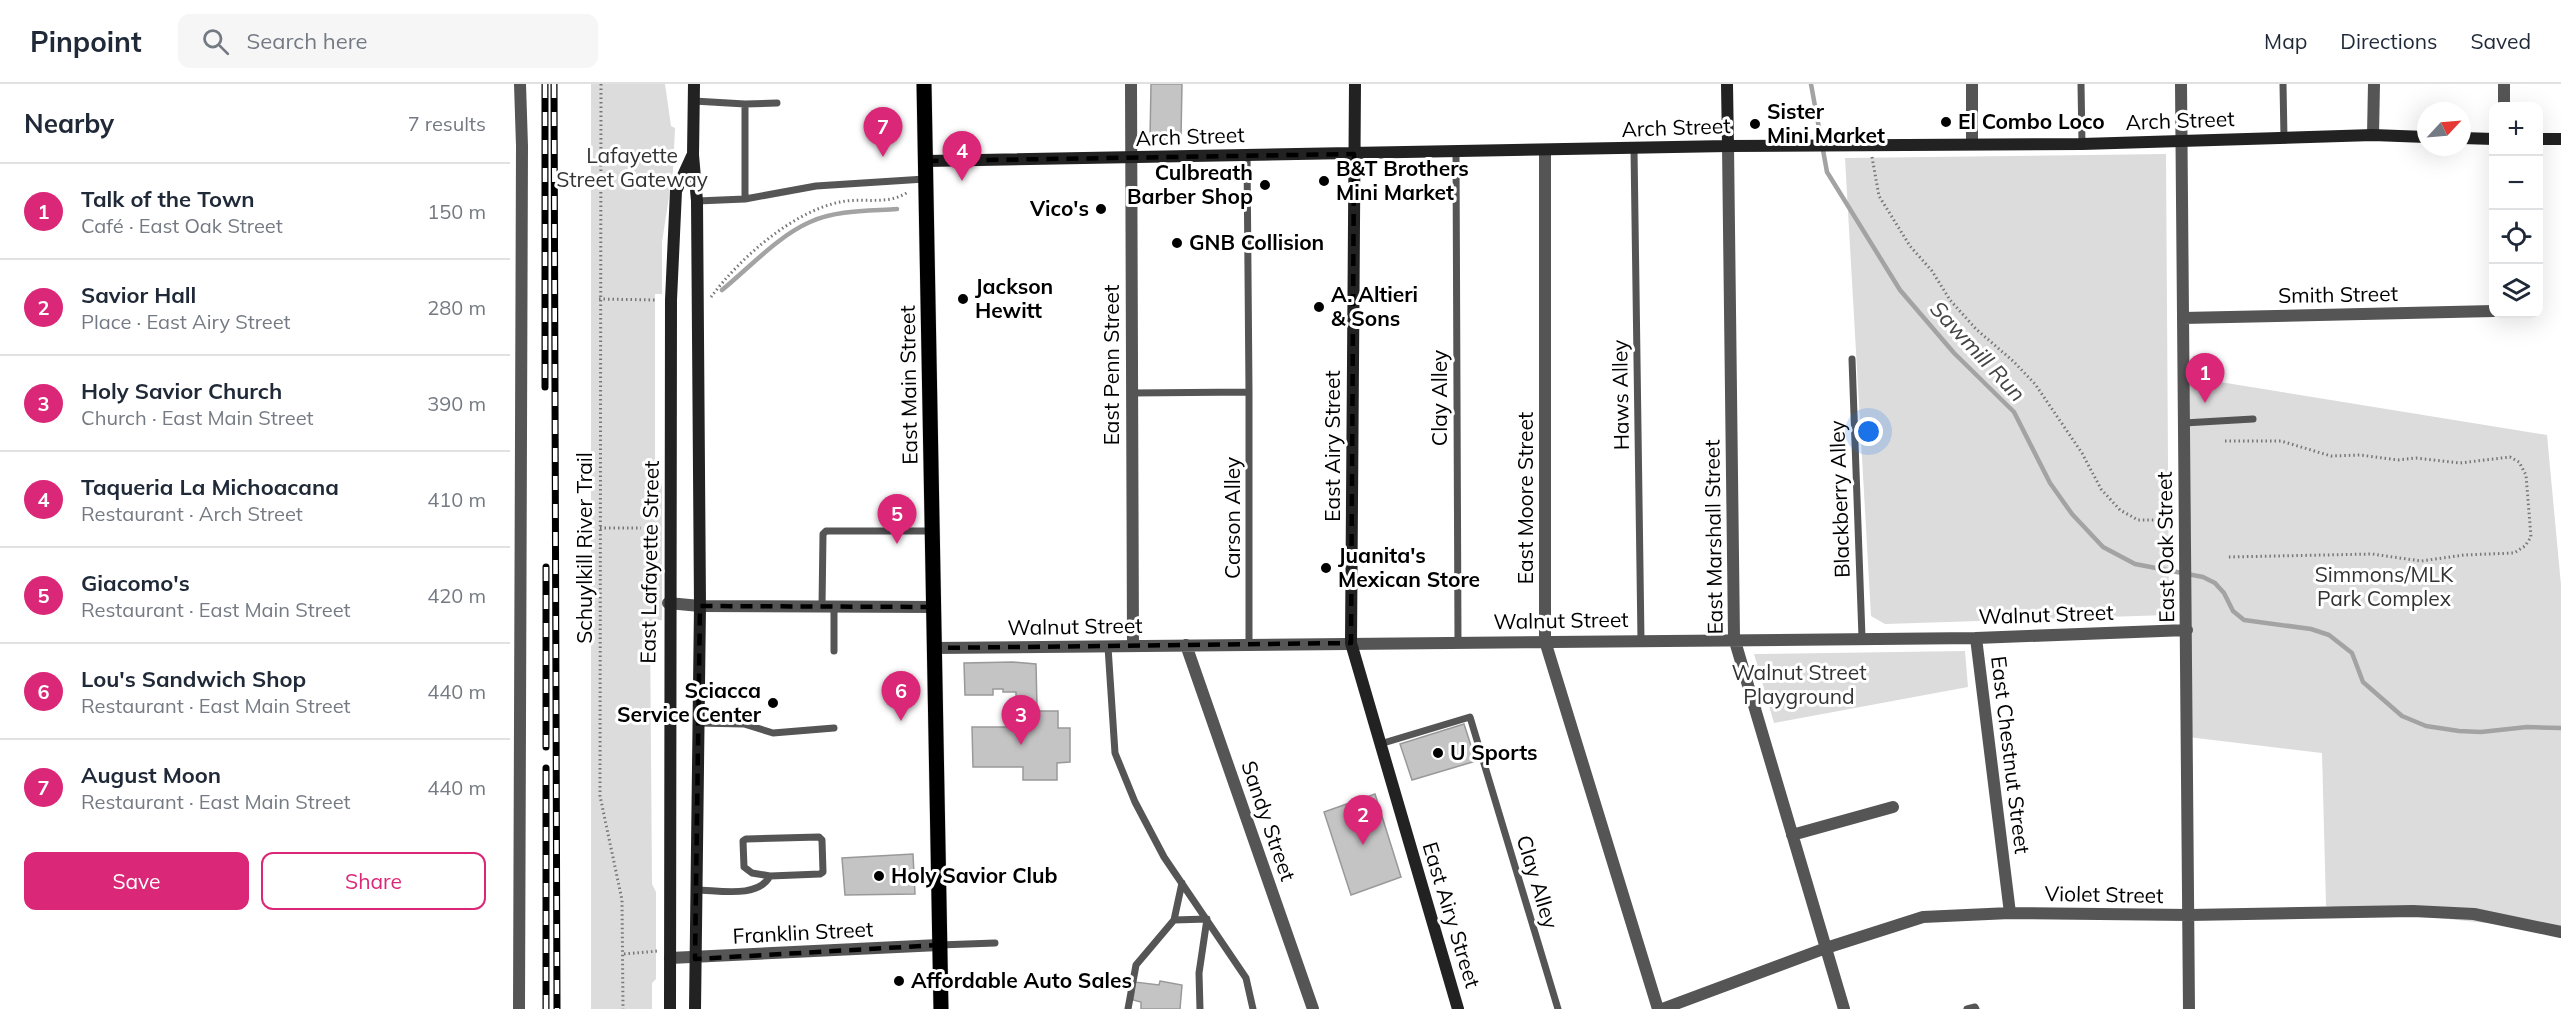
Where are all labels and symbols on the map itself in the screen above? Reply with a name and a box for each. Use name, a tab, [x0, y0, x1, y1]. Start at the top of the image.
place label: Sister Mini Market	[1767, 98, 1885, 148]
north arrow	[2417, 102, 2471, 156]
street label: Arch Street	[2125, 105, 2235, 135]
pin: 7	[864, 107, 902, 157]
place label: El Combo Loco	[1958, 108, 2105, 134]
street label: Arch Street	[1621, 112, 1731, 142]
marker: El Combo Loco	[1939, 115, 1953, 129]
marker: Sister Mini Market	[1748, 117, 1762, 131]
street label: Arch Street	[1135, 121, 1245, 151]
pin: 4	[942, 132, 982, 181]
park label: Lafayette Street Gateway	[556, 142, 708, 192]
place label: B&T Brothers Mini Market	[1336, 155, 1469, 205]
place label: Culbreath Barber Shop	[1127, 159, 1253, 209]
marker: B&T Brothers Mini Market	[1317, 174, 1331, 188]
marker: Culbreath Barber Shop	[1258, 178, 1272, 192]
place label: Vico's	[1029, 195, 1089, 221]
marker: Vico's	[1094, 202, 1108, 216]
place label: GNB Collision	[1189, 229, 1324, 255]
marker: GNB Collision	[1170, 236, 1184, 250]
place label: Jackson Hewitt	[975, 273, 1053, 323]
street label: Smith Street	[2278, 280, 2398, 308]
place label: A. Altieri & Sons	[1331, 281, 1418, 331]
street label: East Penn Street	[1098, 285, 1124, 445]
marker: Jackson Hewitt	[956, 292, 970, 306]
water label: Sawmill Run	[1924, 295, 2032, 407]
marker: A. Altieri & Sons	[1312, 300, 1326, 314]
street label: East Main Street	[894, 305, 922, 465]
street label: Haws Alley	[1606, 340, 1634, 450]
street label: Clay Alley	[1426, 350, 1452, 446]
pin: 1	[2186, 354, 2224, 403]
street label: East Airy Street	[1319, 370, 1345, 522]
street label: East Moore Street	[1512, 412, 1538, 584]
your location	[1854, 417, 1883, 446]
street label: Blackberry Alley	[1823, 420, 1855, 578]
street label: East Marshall Street	[1698, 439, 1728, 635]
street label: Schuylkill River Trail	[571, 452, 597, 644]
street label: Carson Alley	[1219, 457, 1245, 579]
street label: East Lafayette Street	[634, 460, 664, 664]
street label: East Oak Street	[2151, 471, 2179, 623]
pin: 5	[878, 494, 916, 544]
place label: Juanita's Mexican Store	[1338, 542, 1480, 592]
marker: Juanita's Mexican Store	[1319, 561, 1333, 575]
park label: Simmons/MLK Park Complex	[2315, 561, 2454, 611]
street label: Walnut Street	[1978, 599, 2114, 629]
street label: Walnut Street	[1493, 606, 1629, 634]
street label: Walnut Street	[1007, 612, 1143, 640]
street label: East Chestnut Street	[1986, 655, 2036, 855]
park label: Walnut Street Playground	[1731, 659, 1867, 709]
pin: 6	[882, 672, 920, 721]
place label: Sciacca Service Center	[617, 677, 762, 727]
marker: Sciacca Service Center	[766, 696, 780, 710]
pin: 3	[1002, 696, 1040, 745]
place label: U Sports	[1450, 739, 1538, 765]
marker: U Sports	[1431, 746, 1445, 760]
street label: Sandy Street	[1236, 757, 1302, 884]
pin: 2	[1344, 796, 1382, 845]
street label: Clay Alley	[1511, 832, 1564, 932]
street label: East Airy Street	[1417, 839, 1487, 991]
place label: Holy Savior Club	[891, 862, 1058, 888]
marker: Holy Savior Club	[872, 869, 886, 883]
street label: Violet Street	[2044, 880, 2164, 908]
street label: Franklin Street	[732, 915, 874, 949]
place label: Affordable Auto Sales	[911, 967, 1132, 993]
marker: Affordable Auto Sales	[892, 974, 906, 988]

